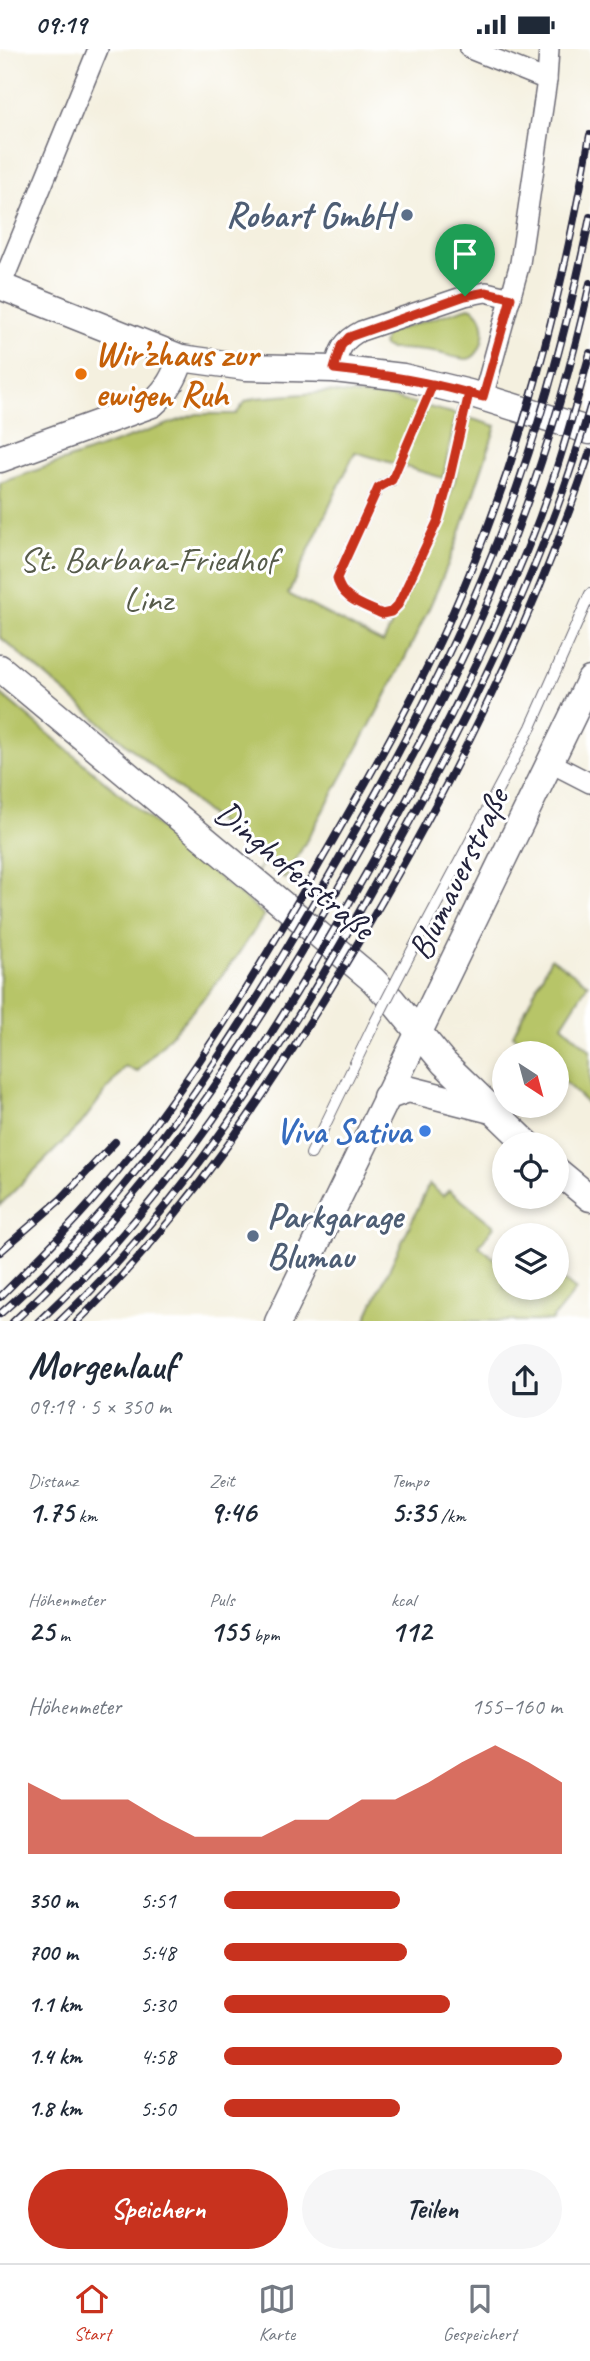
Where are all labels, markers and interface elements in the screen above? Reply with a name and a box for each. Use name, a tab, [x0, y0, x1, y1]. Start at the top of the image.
text: 09:19	[35, 8, 86, 41]
place label: Robart GmbH	[226, 193, 399, 238]
marker: Robart GmbH	[399, 207, 415, 223]
pin	[435, 224, 495, 296]
icon: arrive	[446, 235, 484, 273]
place label: Wir’zhaus zur ewigen Ruh	[95, 332, 261, 417]
marker: Wir’zhaus zur ewigen Ruh	[73, 366, 89, 382]
park label: St. Barbara-Friedhof Linz	[20, 537, 283, 622]
street label: Blumauerstraße	[397, 779, 520, 967]
street label: Dinghoferstraße	[206, 790, 386, 951]
north arrow	[492, 1041, 569, 1118]
map controls	[492, 1041, 569, 1300]
place label: Viva Sativa	[276, 1109, 414, 1154]
marker: Viva Sativa	[417, 1123, 433, 1139]
button: locate	[492, 1132, 569, 1209]
place label: Parkgarage Blumau	[267, 1194, 405, 1279]
button: layers	[492, 1223, 569, 1300]
marker: Parkgarage Blumau	[245, 1228, 261, 1244]
text: Morgenlauf	[28, 1342, 175, 1389]
button: share	[488, 1344, 562, 1418]
text: 09:19 · 5 × 350 m	[28, 1392, 171, 1421]
text: Distanz	[28, 1469, 78, 1493]
text: Zeit	[209, 1469, 235, 1493]
text: Tempo	[391, 1469, 428, 1493]
text: 1.75	[28, 1493, 74, 1531]
text: 9:46	[209, 1493, 256, 1531]
text: 5:35	[391, 1493, 436, 1531]
text: km	[74, 1504, 97, 1528]
text: /km	[436, 1504, 466, 1528]
text: Höhenmeter	[28, 1588, 105, 1612]
text: Puls	[209, 1588, 234, 1612]
text: kcal	[391, 1588, 416, 1612]
text: 25	[28, 1612, 55, 1650]
text: 155	[209, 1612, 249, 1650]
text: 112	[391, 1612, 431, 1650]
text: m	[55, 1623, 70, 1647]
text: bpm	[249, 1623, 280, 1647]
text: Höhenmeter	[28, 1692, 121, 1721]
text: 155–160 m	[471, 1692, 562, 1721]
text: 350 m	[28, 1886, 77, 1915]
text: 5:51	[140, 1886, 176, 1915]
text: 700 m	[28, 1938, 78, 1967]
text: 5:48	[140, 1938, 176, 1967]
text: 1.1 km	[28, 1990, 82, 2019]
text: 5:30	[140, 1990, 176, 2019]
text: 1.4 km	[28, 2042, 82, 2071]
text: 4:58	[140, 2042, 176, 2071]
text: 1.8 km	[28, 2094, 82, 2123]
text: 5:50	[140, 2094, 176, 2123]
button: Speichern	[28, 2169, 288, 2249]
button: Teilen	[302, 2169, 562, 2249]
tab: Start	[73, 2280, 111, 2346]
tab: Karte	[258, 2280, 296, 2346]
tab: Gespeichert	[443, 2280, 517, 2346]

